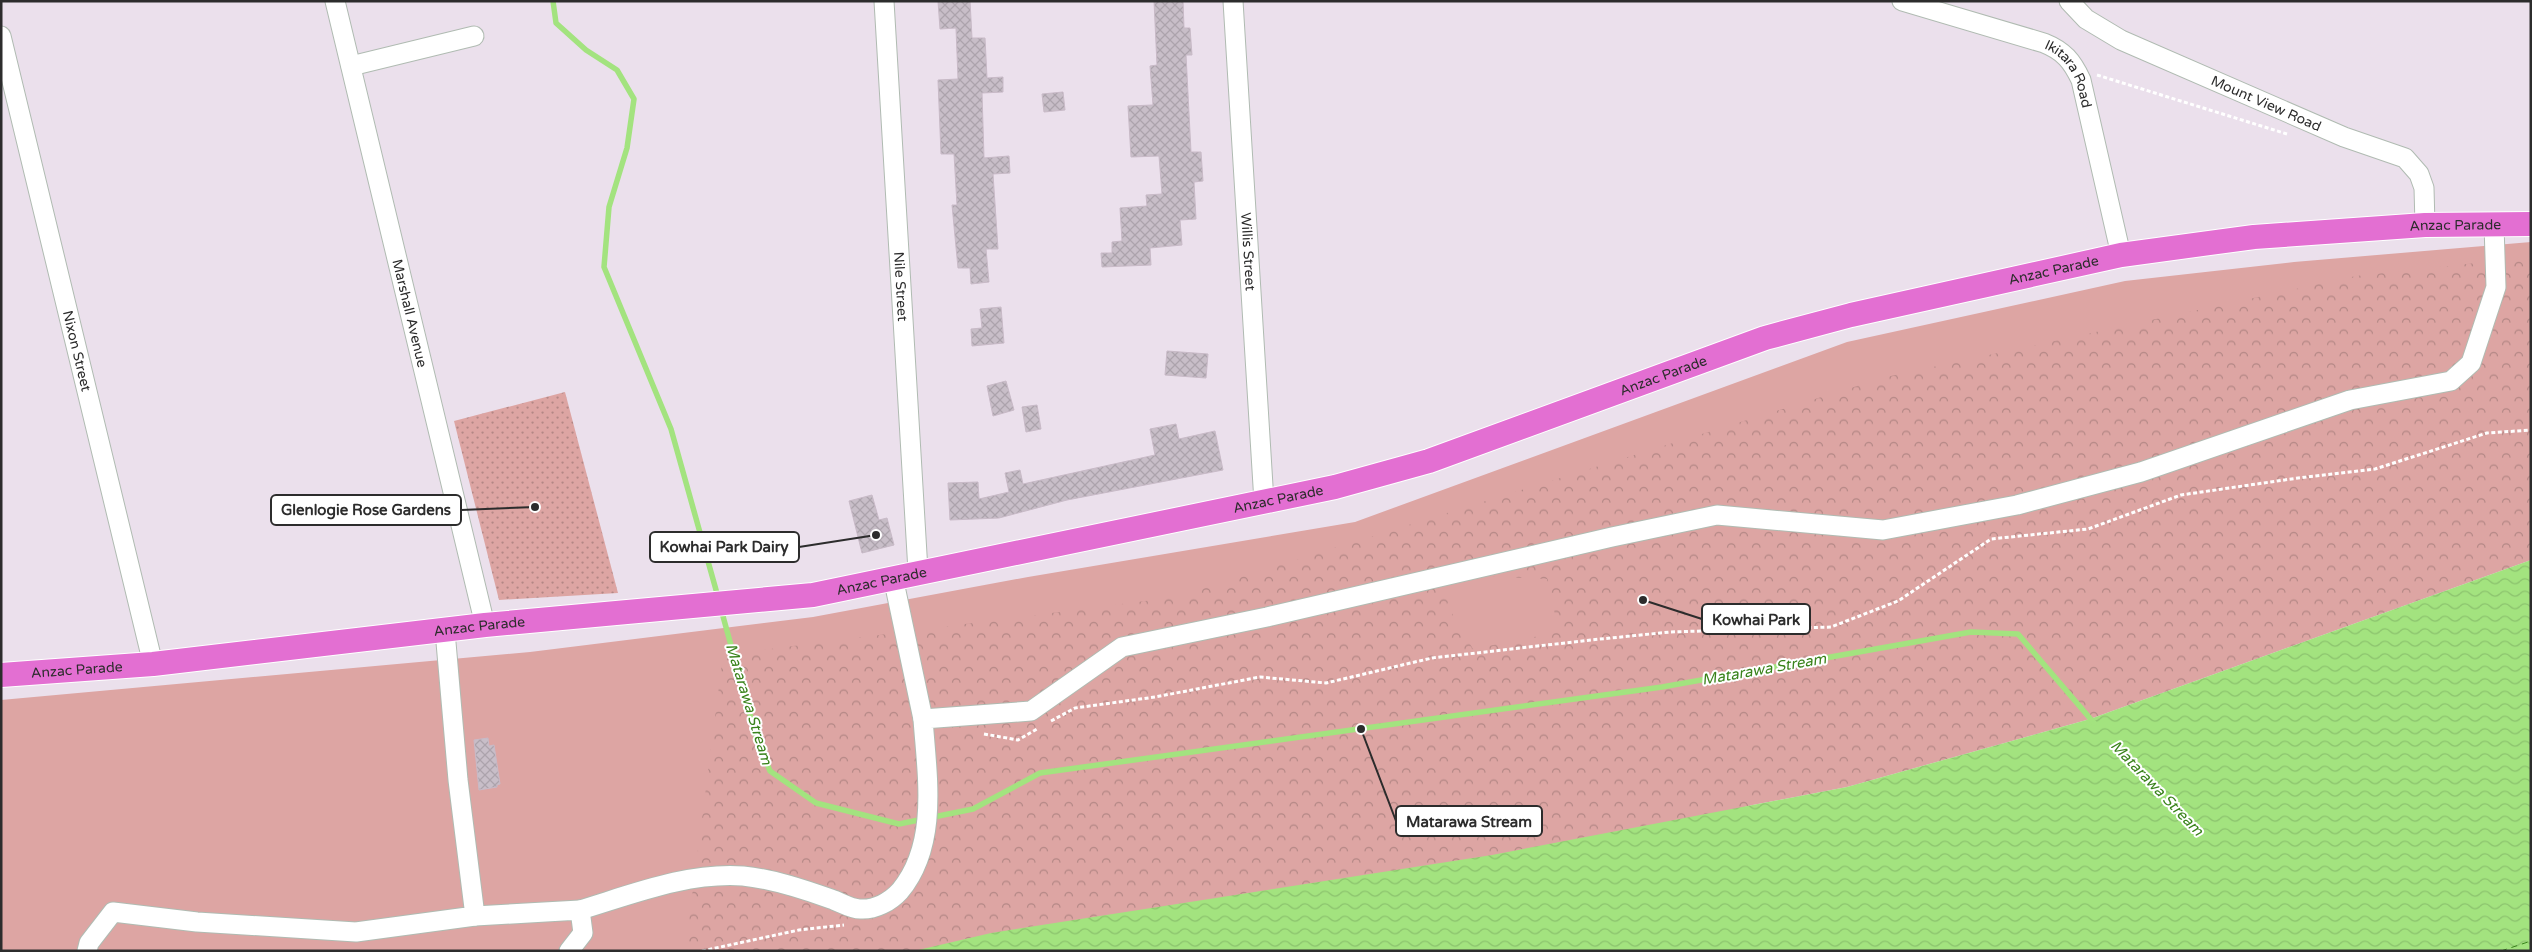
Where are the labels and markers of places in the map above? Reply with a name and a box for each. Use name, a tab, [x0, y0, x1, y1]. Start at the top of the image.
callout: Glenlogie Rose Gardens	[271, 495, 461, 525]
callout: Kowhai Park Dairy	[650, 532, 799, 562]
callout: Kowhai Park	[1702, 604, 1810, 634]
callout: Matarawa Stream	[1396, 806, 1542, 836]

